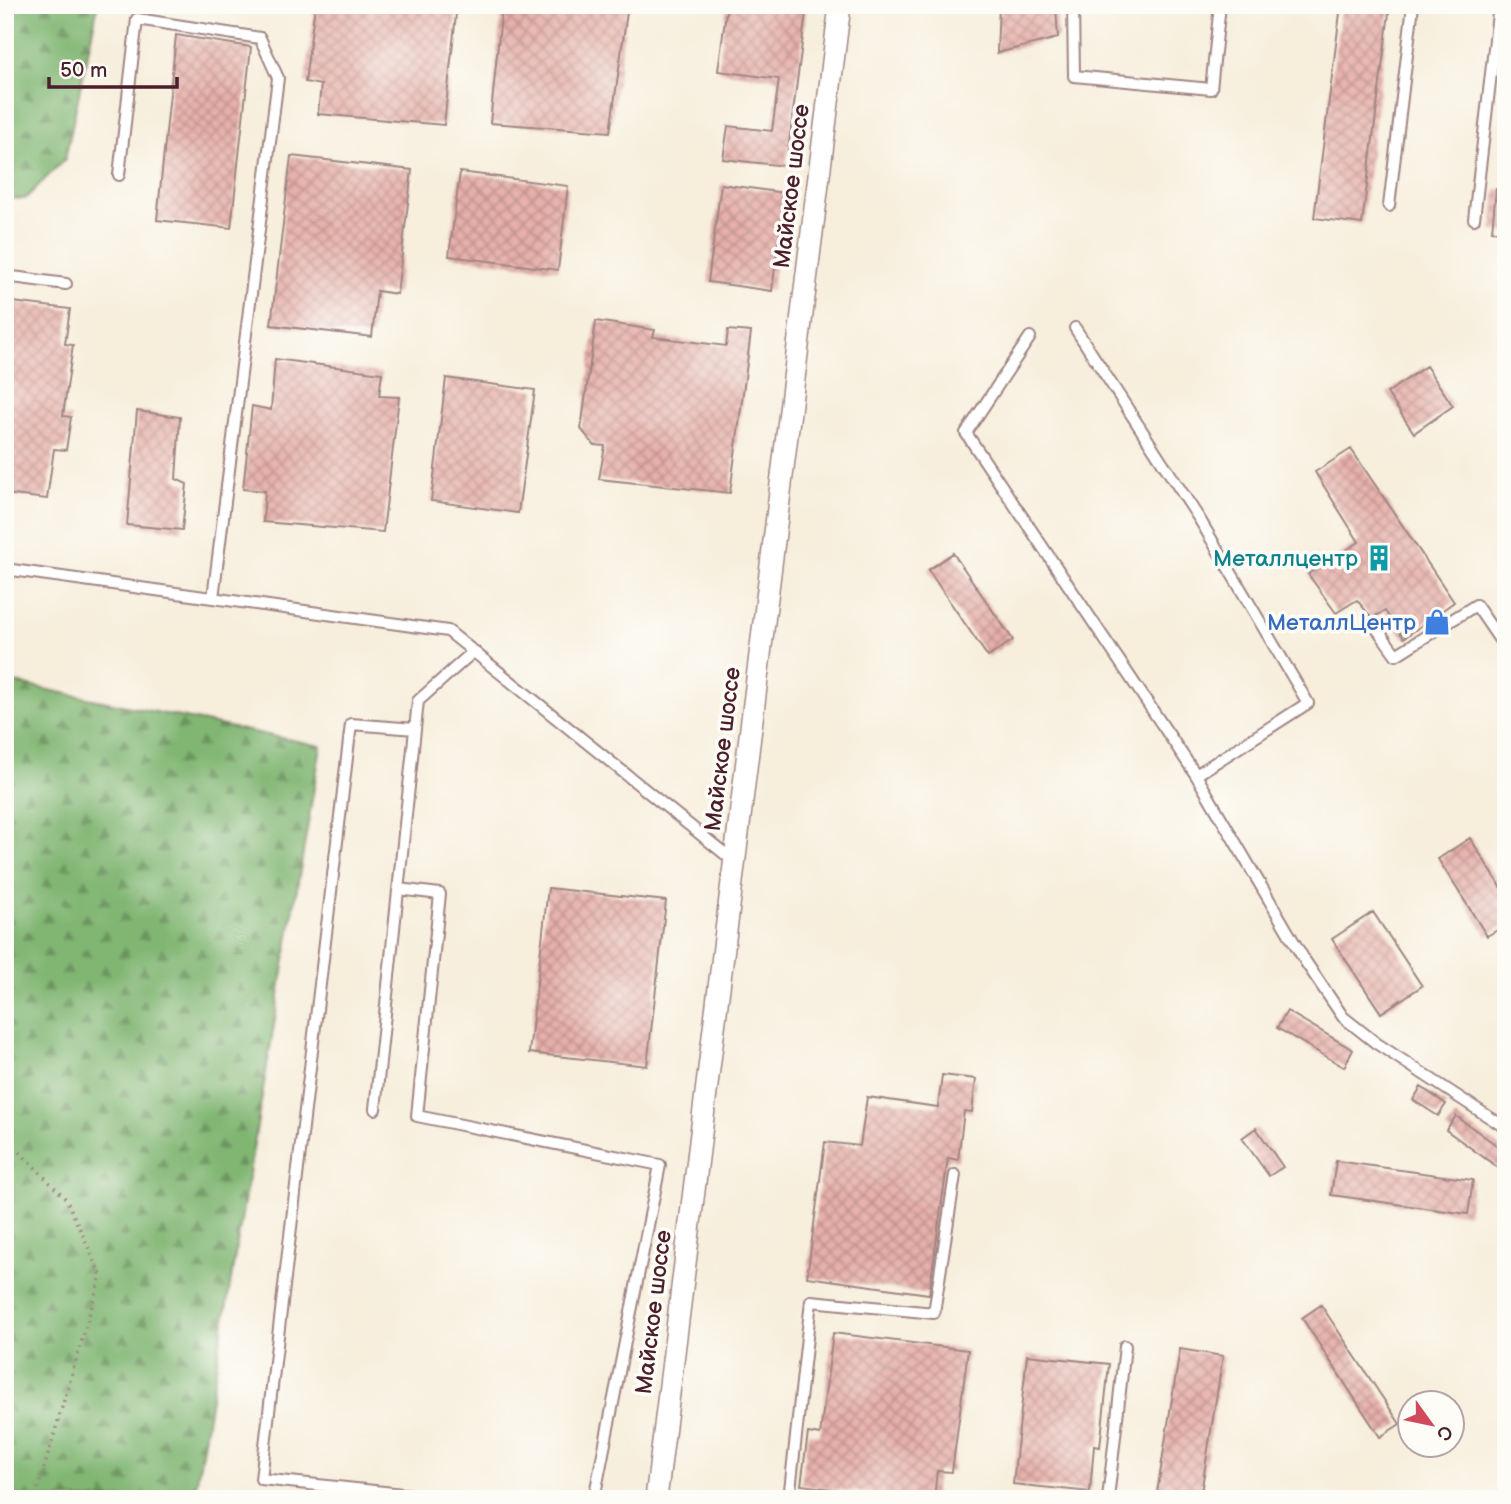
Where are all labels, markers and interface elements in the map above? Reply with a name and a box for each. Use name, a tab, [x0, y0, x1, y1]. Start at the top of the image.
scale bar	[49, 46, 177, 90]
text: 50 m	[60, 58, 107, 83]
street label: Майское шоссе	[768, 102, 816, 270]
building icon: Металлцентр	[1364, 543, 1394, 573]
place label: Металлцентр	[1213, 545, 1358, 573]
shop icon: МеталлЦентр	[1422, 607, 1452, 637]
place label: МеталлЦентр	[1267, 609, 1416, 637]
street label: Майское шоссе	[699, 665, 747, 833]
street label: Майское шоссе	[630, 1228, 678, 1396]
north arrow	[1396, 1388, 1466, 1458]
text: С	[1431, 1421, 1457, 1444]

